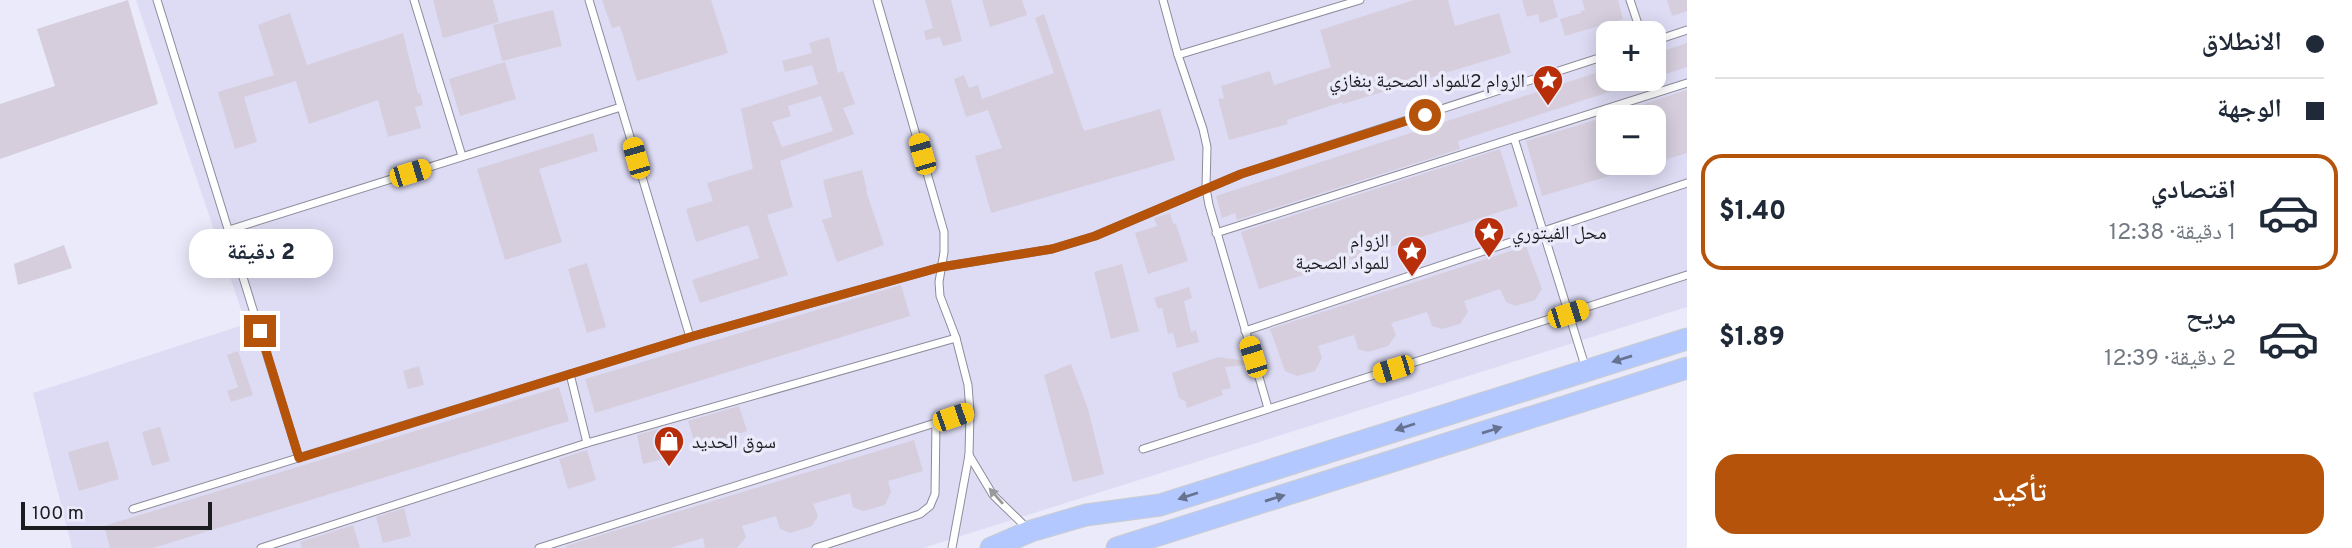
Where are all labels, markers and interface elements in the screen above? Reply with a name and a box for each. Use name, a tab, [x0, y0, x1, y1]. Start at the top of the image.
map controls	[1596, 21, 1666, 175]
button: +	[1596, 21, 1666, 91]
text: الانطلاق	[2202, 27, 2282, 60]
place icon: الزوام 2للمواد الصحية بنغازي	[1531, 63, 1565, 107]
place label: الزوام 2للمواد الصحية بنغازي	[1329, 70, 1525, 96]
text: الوجهة	[2217, 94, 2282, 127]
route start	[1409, 99, 1441, 131]
button: −	[1596, 105, 1666, 175]
car	[907, 131, 938, 177]
car	[621, 135, 652, 181]
car	[387, 157, 434, 189]
text: اقتصادي	[2151, 175, 2236, 208]
icon: car	[2257, 181, 2320, 244]
text: $1.40	[1719, 196, 1786, 229]
place icon: محل الفيتوري	[1472, 215, 1506, 259]
text: 1 دقيقة · 12:38	[2109, 219, 2236, 248]
place label: محل الفيتوري	[1512, 222, 1607, 248]
callout: 2 دقيقة	[188, 230, 332, 278]
place label: الزوام للمواد الصحية	[1295, 230, 1389, 276]
place icon: الزوام للمواد الصحية	[1395, 234, 1429, 278]
text: 2 دقيقة	[227, 239, 295, 268]
car	[1545, 298, 1592, 330]
text: مريح	[2186, 301, 2236, 334]
icon: car	[2257, 307, 2320, 370]
route end	[244, 315, 276, 347]
text: $1.89	[1719, 322, 1785, 355]
car	[1237, 334, 1270, 380]
text: 2 دقيقة · 12:39	[2104, 345, 2236, 374]
car	[1370, 353, 1417, 385]
one-way arrow	[1611, 355, 1632, 365]
car	[930, 400, 977, 434]
one-way arrow	[1394, 423, 1415, 433]
shop icon: سوق الحديد	[652, 424, 686, 468]
one-way arrow	[1482, 424, 1503, 434]
place label: سوق الحديد	[692, 431, 776, 455]
button: تأكيد	[1715, 454, 2324, 534]
one-way arrow	[989, 488, 1004, 505]
one-way arrow	[1177, 491, 1198, 502]
one-way arrow	[1265, 492, 1286, 503]
scale bar	[21, 499, 212, 531]
text: 100 m	[32, 502, 84, 526]

